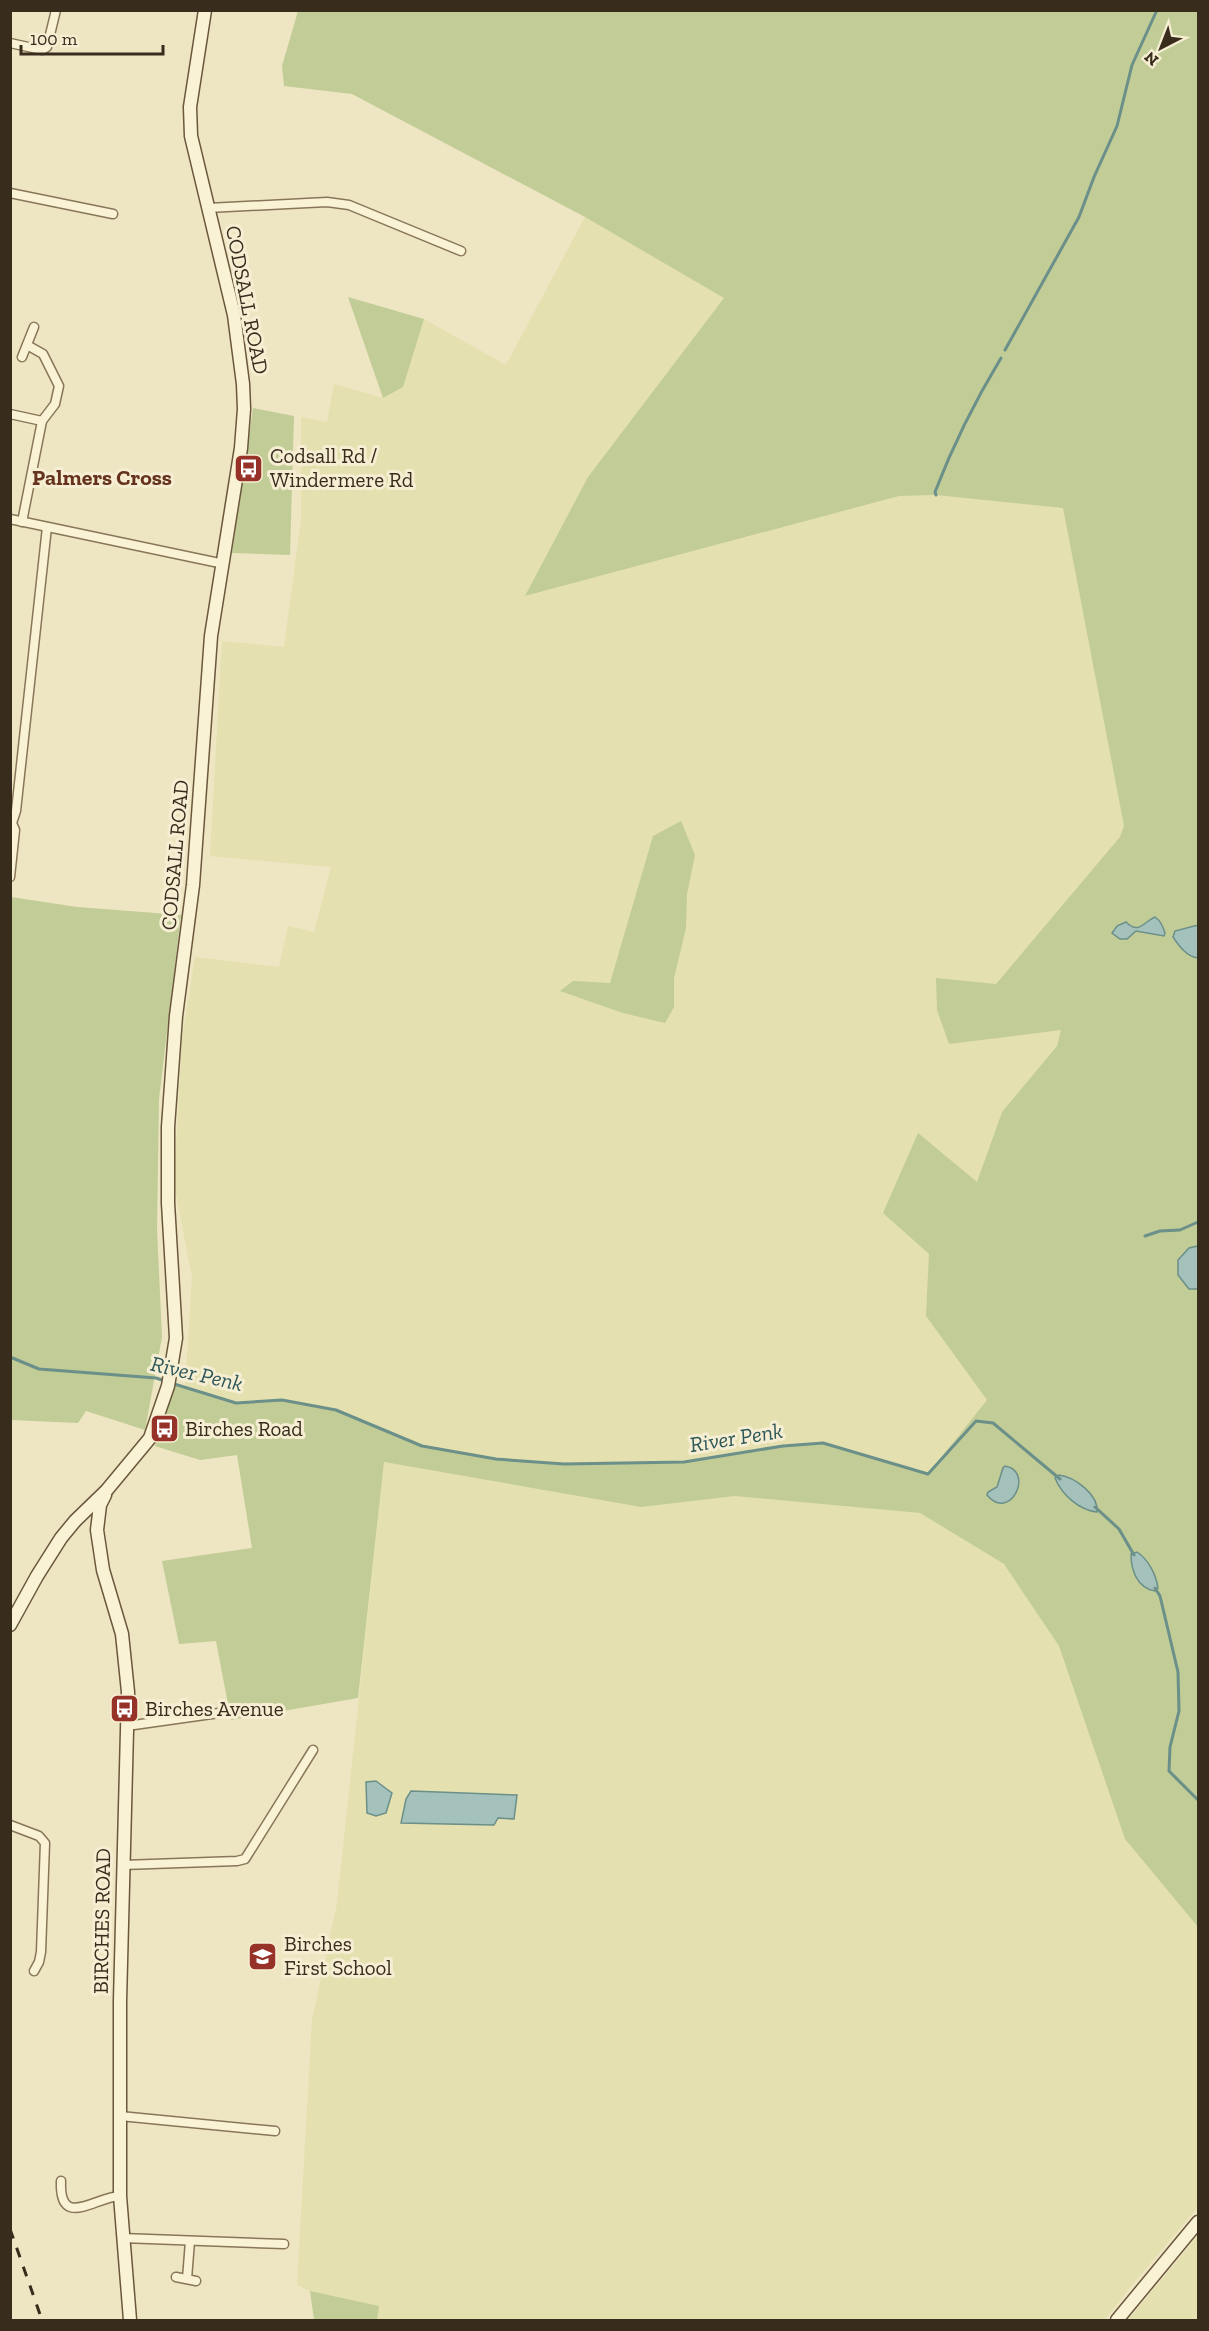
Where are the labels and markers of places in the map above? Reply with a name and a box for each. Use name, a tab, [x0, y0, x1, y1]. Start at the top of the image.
place label: Codsall Rd / Windermere Rd	[270, 443, 414, 492]
bus stop icon: Codsall Rd / Windermere Rd	[233, 452, 265, 484]
bus stop icon: Birches Road	[148, 1413, 180, 1445]
place label: Birches Road	[185, 1416, 303, 1441]
bus stop icon: Birches Avenue	[108, 1693, 140, 1725]
place label: Birches Avenue	[145, 1696, 284, 1721]
place label: Birches First School	[284, 1931, 392, 1980]
school or university icon: Birches First School	[247, 1940, 279, 1972]

